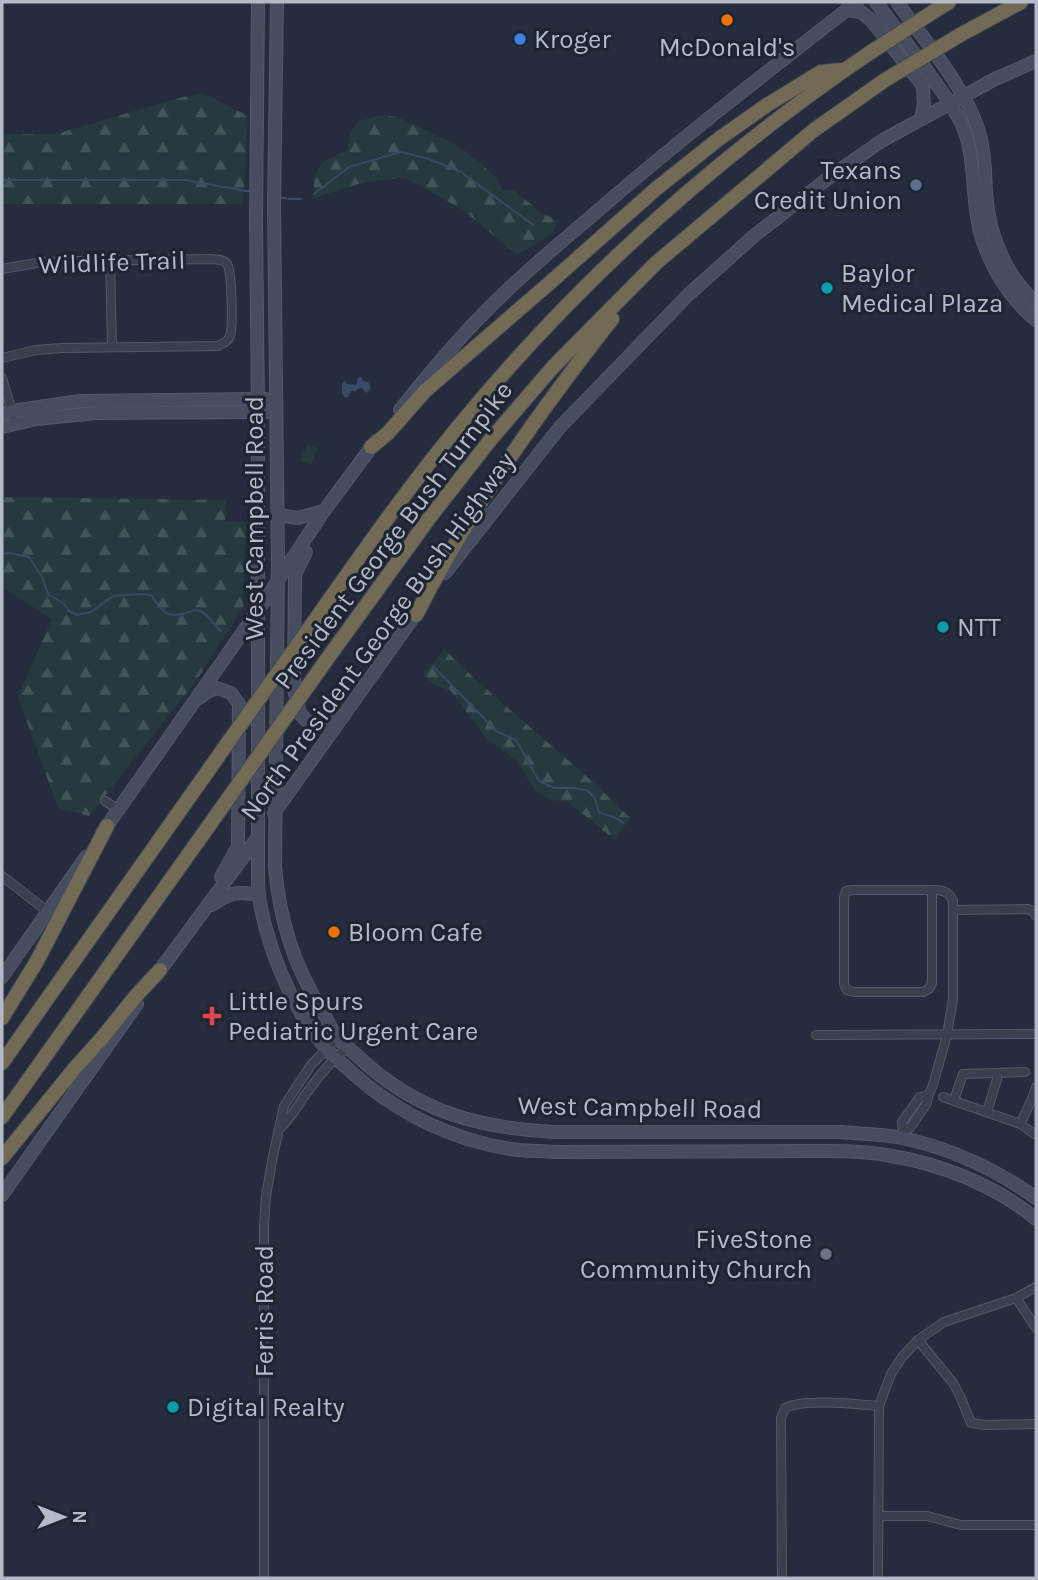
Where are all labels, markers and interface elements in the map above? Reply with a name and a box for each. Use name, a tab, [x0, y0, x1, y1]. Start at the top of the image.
marker: McDonald's	[719, 12, 735, 28]
place label: Kroger	[534, 24, 611, 55]
marker: Kroger	[512, 31, 528, 47]
place label: McDonald's	[659, 32, 795, 63]
place label: Texans Credit Union	[754, 155, 902, 216]
marker: Texans Credit Union	[908, 177, 924, 193]
street label: Wildlife Trail	[38, 244, 186, 281]
place label: Baylor Medical Plaza	[841, 258, 1003, 319]
marker: Baylor Medical Plaza	[819, 280, 835, 296]
street label: President George Bush Turnpike	[268, 375, 519, 695]
street label: West Campbell Road	[239, 396, 270, 640]
street label: North President George Bush Highway	[233, 446, 522, 826]
place label: NTT	[957, 612, 1001, 643]
marker: NTT	[935, 619, 951, 635]
place label: Bloom Cafe	[348, 917, 483, 948]
marker: Bloom Cafe	[326, 924, 342, 940]
place label: Little Spurs Pediatric Urgent Care	[228, 986, 478, 1047]
marker: Little Spurs Pediatric Urgent Care	[202, 1006, 222, 1026]
street label: West Campbell Road	[517, 1090, 762, 1125]
place label: FiveStone Community Church	[580, 1224, 812, 1285]
street label: Ferris Road	[249, 1245, 280, 1377]
marker: FiveStone Community Church	[818, 1246, 834, 1262]
place label: Digital Realty	[187, 1392, 345, 1423]
marker: Digital Realty	[165, 1399, 181, 1415]
north arrow	[28, 1482, 98, 1552]
text: N	[68, 1510, 90, 1524]

